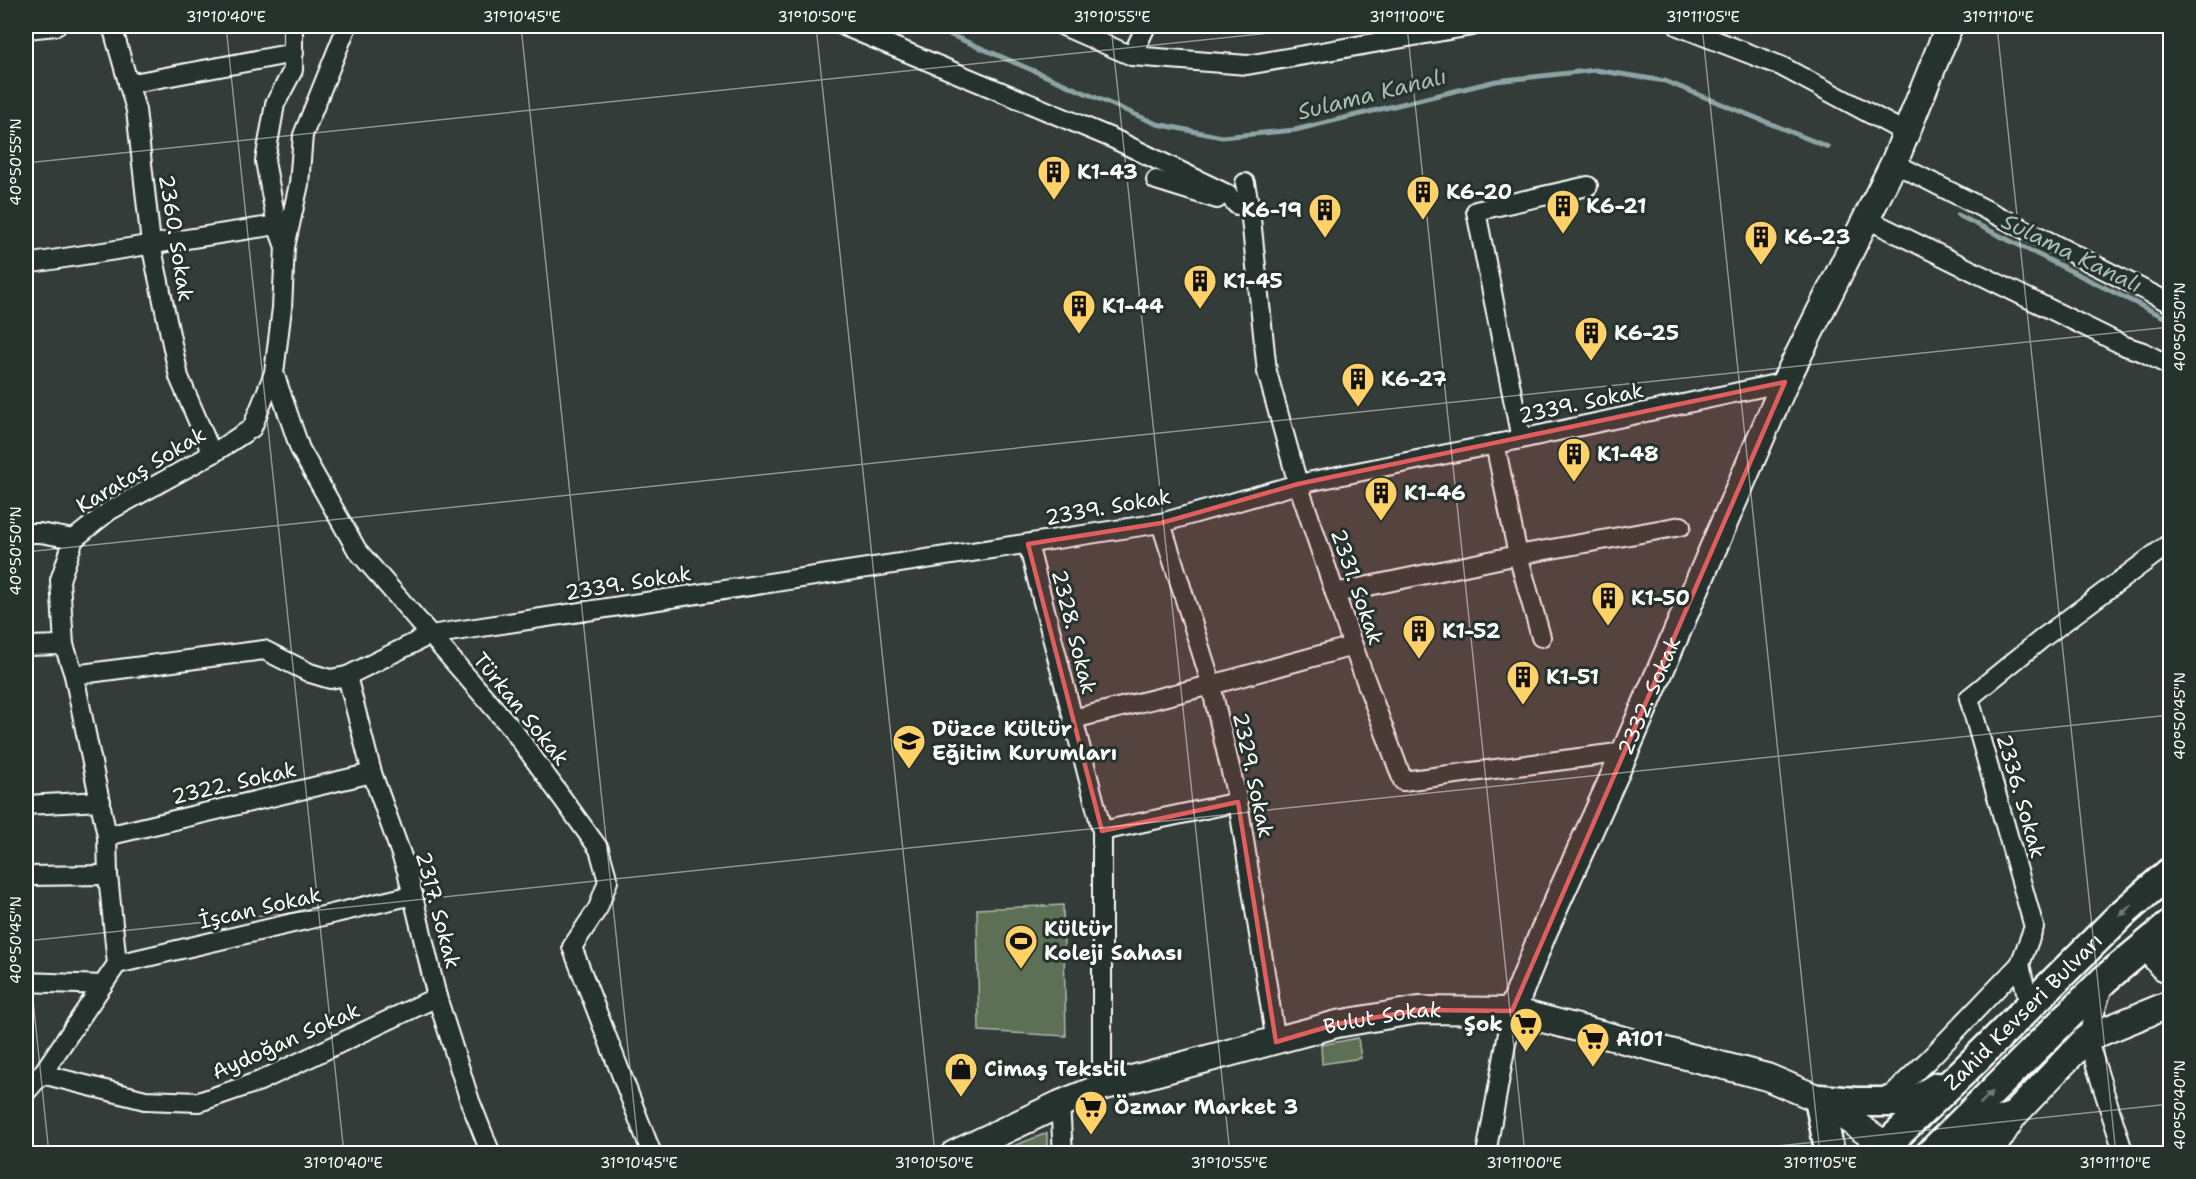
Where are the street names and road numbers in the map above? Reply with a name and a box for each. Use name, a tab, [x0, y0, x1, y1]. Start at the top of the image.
street label: 2360. Sokak	[152, 173, 200, 303]
street label: 2339. Sokak	[1516, 376, 1646, 430]
street label: Karataş Sokak	[71, 420, 211, 520]
street label: 2339. Sokak	[1043, 482, 1173, 532]
street label: 2331. Sokak	[1324, 525, 1390, 649]
street label: 2339. Sokak	[563, 559, 693, 607]
street label: 2328. Sokak	[1045, 567, 1103, 697]
street label: 2332. Sokak	[1611, 632, 1687, 760]
street label: Türkan Sokak	[467, 646, 575, 772]
street label: 2329. Sokak	[1226, 710, 1280, 840]
street label: 2336. Sokak	[1990, 731, 2052, 861]
street label: 2322. Sokak	[169, 755, 299, 811]
street label: 2317. Sokak	[409, 848, 467, 972]
street label: İşcan Sokak	[196, 880, 324, 936]
street label: Zahid Kevseri Bulvarı	[1938, 927, 2109, 1097]
street label: Aydoğan Sokak	[208, 996, 364, 1086]
street label: Bulut Sokak	[1320, 996, 1442, 1041]

